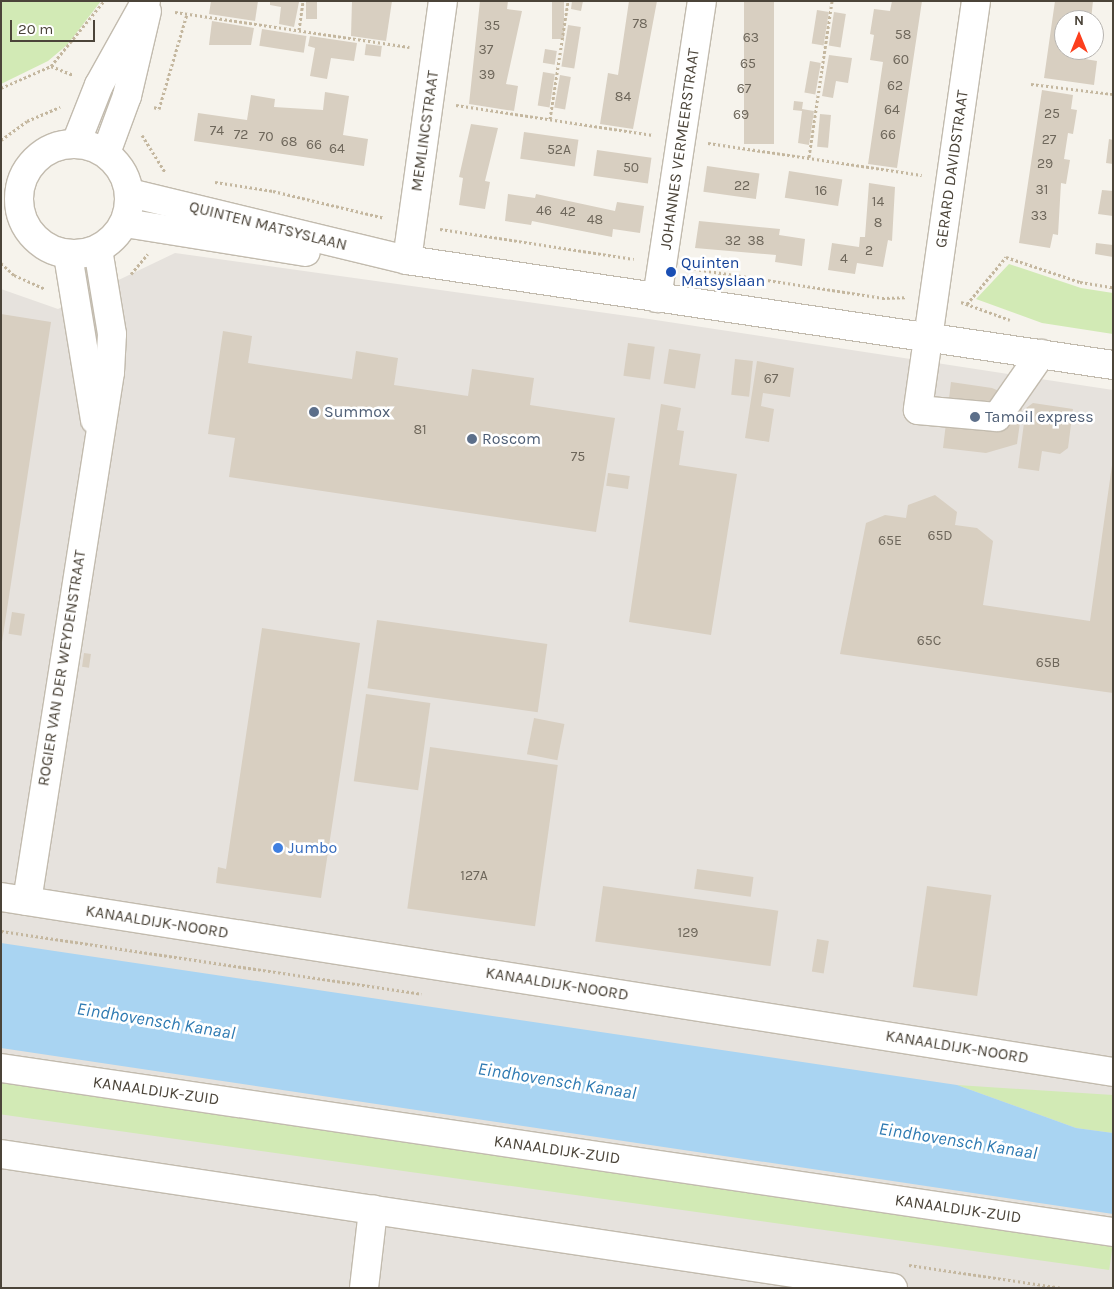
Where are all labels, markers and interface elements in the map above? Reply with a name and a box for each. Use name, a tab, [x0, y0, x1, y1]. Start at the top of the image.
scale bar	[12, 10, 98, 42]
north arrow	[1054, 10, 1104, 60]
text: N	[1074, 12, 1084, 29]
house number: 78	[632, 16, 648, 32]
house number: 35	[484, 18, 500, 34]
text: 20 m	[18, 20, 53, 38]
house number: 58	[895, 27, 911, 43]
house number: 63	[743, 30, 759, 46]
house number: 37	[479, 42, 493, 58]
street label: JOHANNES VERMEERSTRAAT	[656, 47, 704, 251]
house number: 60	[893, 52, 909, 68]
house number: 65	[740, 56, 756, 72]
house number: 39	[479, 67, 495, 83]
street label: MEMLINCSTRAAT	[407, 69, 443, 193]
house number: 62	[887, 78, 903, 94]
house number: 67	[737, 81, 751, 97]
house number: 84	[615, 89, 631, 105]
street label: GERARD DAVIDSTRAAT	[931, 89, 973, 249]
house number: 64	[884, 102, 900, 118]
house number: 25	[1044, 106, 1060, 122]
house number: 69	[733, 107, 749, 123]
house number: 74	[210, 123, 224, 139]
house number: 72	[234, 127, 248, 143]
house number: 66	[880, 127, 896, 143]
house number: 70	[259, 129, 273, 145]
house number: 27	[1042, 132, 1056, 148]
house number: 68	[281, 134, 297, 150]
house number: 66	[306, 137, 322, 153]
house number: 64	[329, 141, 345, 157]
house number: 52A	[547, 142, 571, 158]
house number: 29	[1037, 156, 1053, 172]
house number: 50	[623, 160, 639, 176]
house number: 22	[734, 178, 750, 194]
house number: 31	[1036, 182, 1048, 198]
house number: 16	[815, 183, 827, 199]
house number: 14	[872, 194, 884, 210]
street label: QUINTEN MATSYSLAAN	[187, 197, 349, 255]
house number: 46	[536, 203, 552, 219]
house number: 42	[560, 204, 576, 220]
house number: 33	[1031, 208, 1047, 224]
house number: 48	[587, 212, 603, 228]
house number: 8	[874, 215, 882, 231]
house number: 32	[725, 233, 741, 249]
house number: 38	[748, 233, 764, 249]
house number: 2	[865, 243, 873, 259]
house number: 4	[840, 251, 848, 267]
place label: Quinten Matsyslaan	[681, 253, 765, 291]
marker: Quinten Matsyslaan	[665, 266, 677, 278]
house number: 67	[764, 371, 778, 387]
place label: Summox	[324, 402, 390, 422]
marker: Summox	[308, 406, 320, 418]
place label: Tamoil express	[985, 407, 1094, 427]
marker: Tamoil express	[969, 411, 981, 423]
house number: 81	[413, 422, 427, 438]
place label: Roscom	[482, 429, 541, 449]
marker: Roscom	[466, 433, 478, 445]
house number: 75	[571, 449, 585, 465]
house number: 65D	[927, 528, 953, 544]
house number: 65E	[878, 533, 902, 549]
street label: ROGIER VAN DER WEYDENSTRAAT	[34, 549, 90, 787]
house number: 65C	[917, 633, 941, 649]
house number: 65B	[1036, 655, 1060, 671]
place label: Jumbo	[288, 838, 337, 858]
marker: Jumbo	[272, 842, 284, 854]
house number: 127A	[460, 868, 488, 884]
street label: KANAALDIJK-NOORD	[84, 901, 230, 943]
house number: 129	[678, 925, 698, 941]
street label: KANAALDIJK-NOORD	[484, 963, 630, 1005]
water label: Eindhovensch Kanaal	[75, 998, 237, 1044]
street label: KANAALDIJK-NOORD	[884, 1026, 1030, 1068]
water label: Eindhovensch Kanaal	[476, 1058, 638, 1104]
street label: KANAALDIJK-ZUID	[92, 1073, 220, 1109]
water label: Eindhovensch Kanaal	[877, 1118, 1039, 1164]
street label: KANAALDIJK-ZUID	[493, 1132, 621, 1168]
street label: KANAALDIJK-ZUID	[894, 1191, 1022, 1227]

